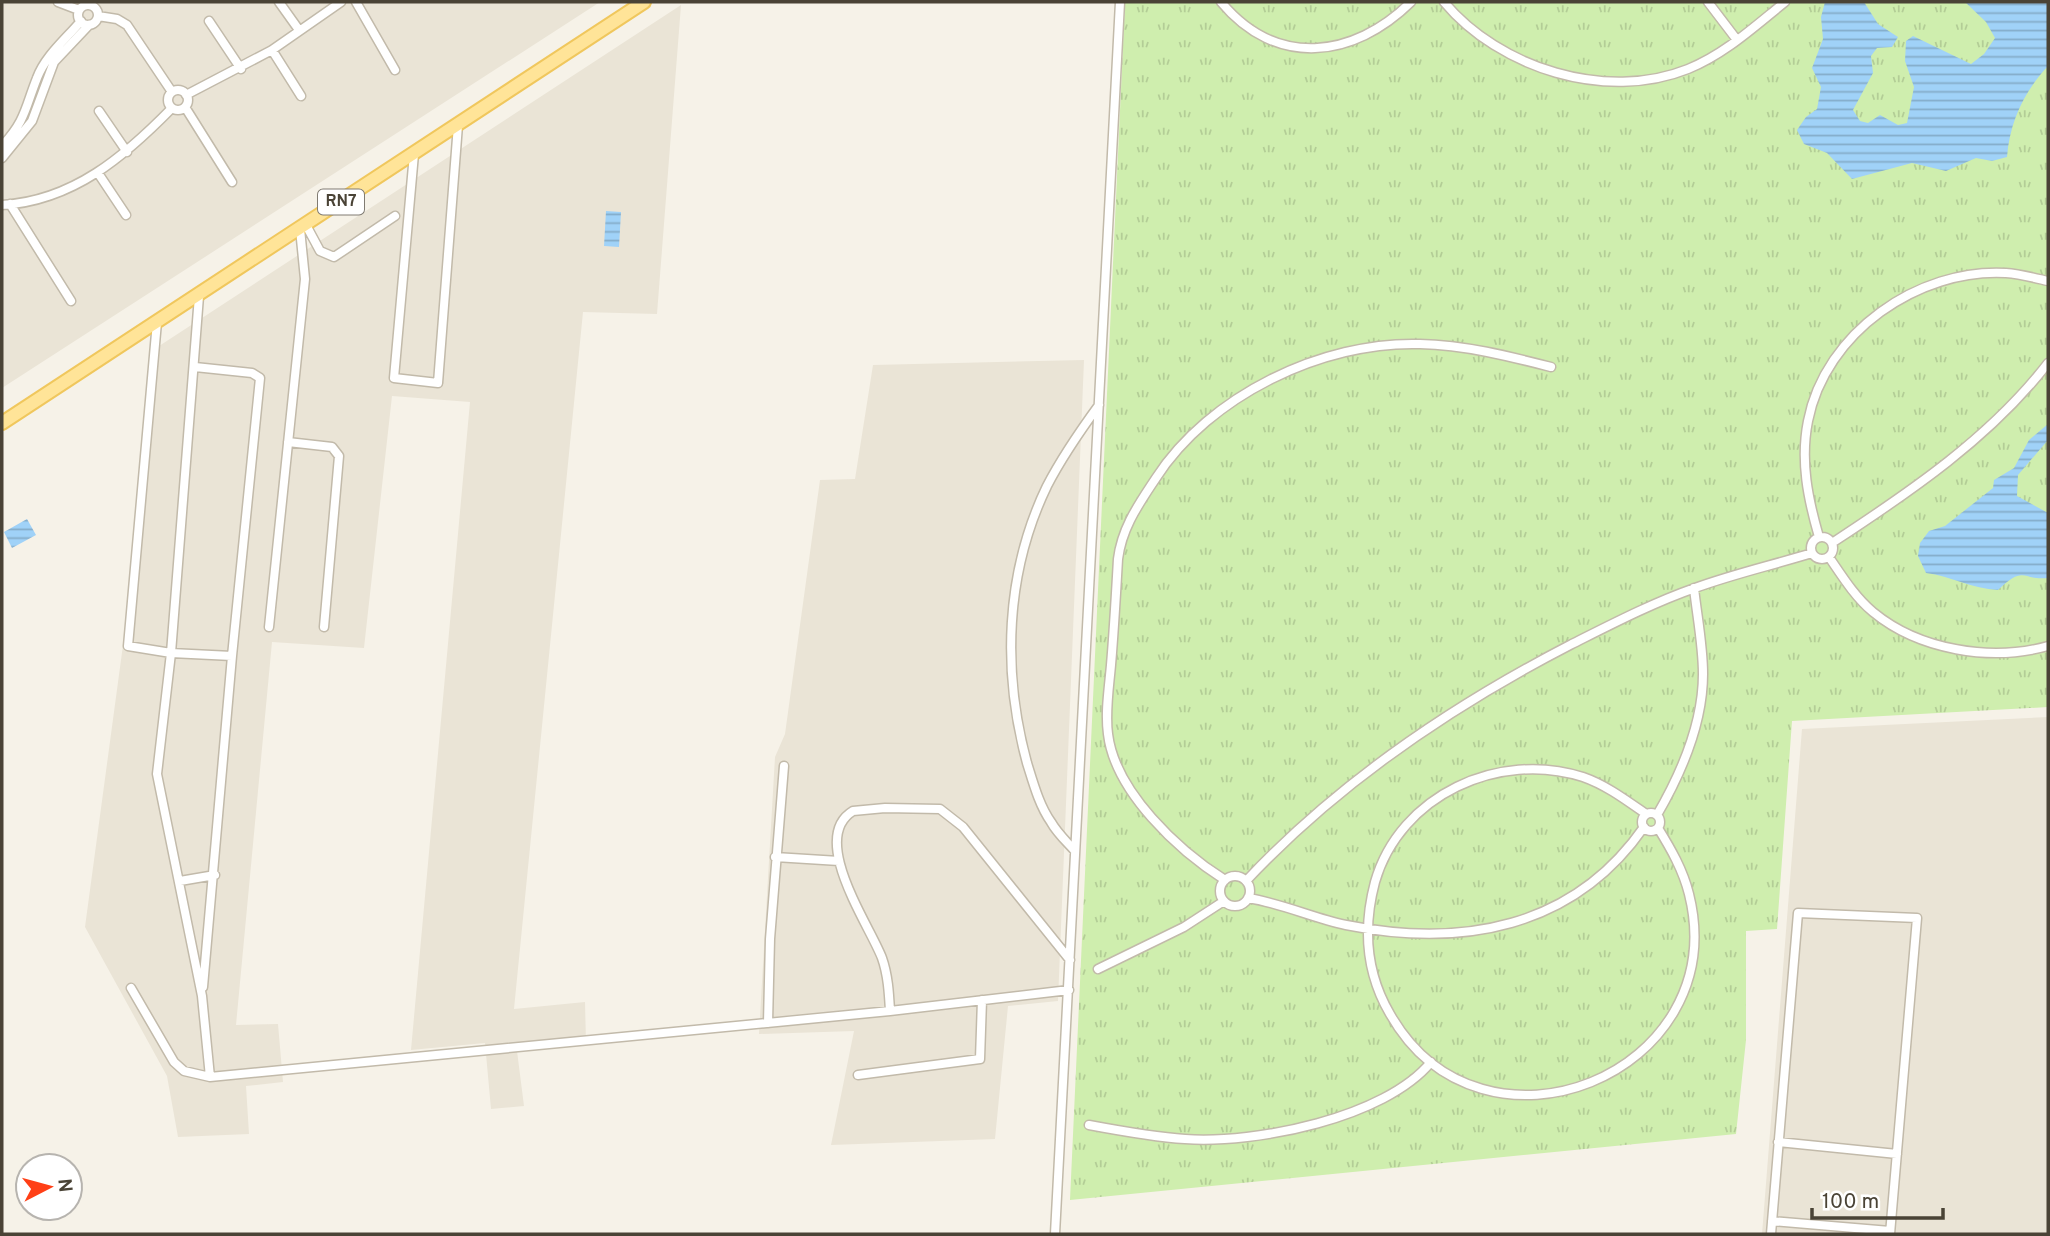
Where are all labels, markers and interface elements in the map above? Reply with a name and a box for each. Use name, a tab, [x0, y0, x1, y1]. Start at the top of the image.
road number: RN7	[318, 190, 364, 214]
north arrow	[14, 1152, 84, 1222]
scale bar	[1812, 1176, 1943, 1220]
text: N	[51, 1177, 77, 1193]
text: 100 m	[1822, 1189, 1879, 1216]

